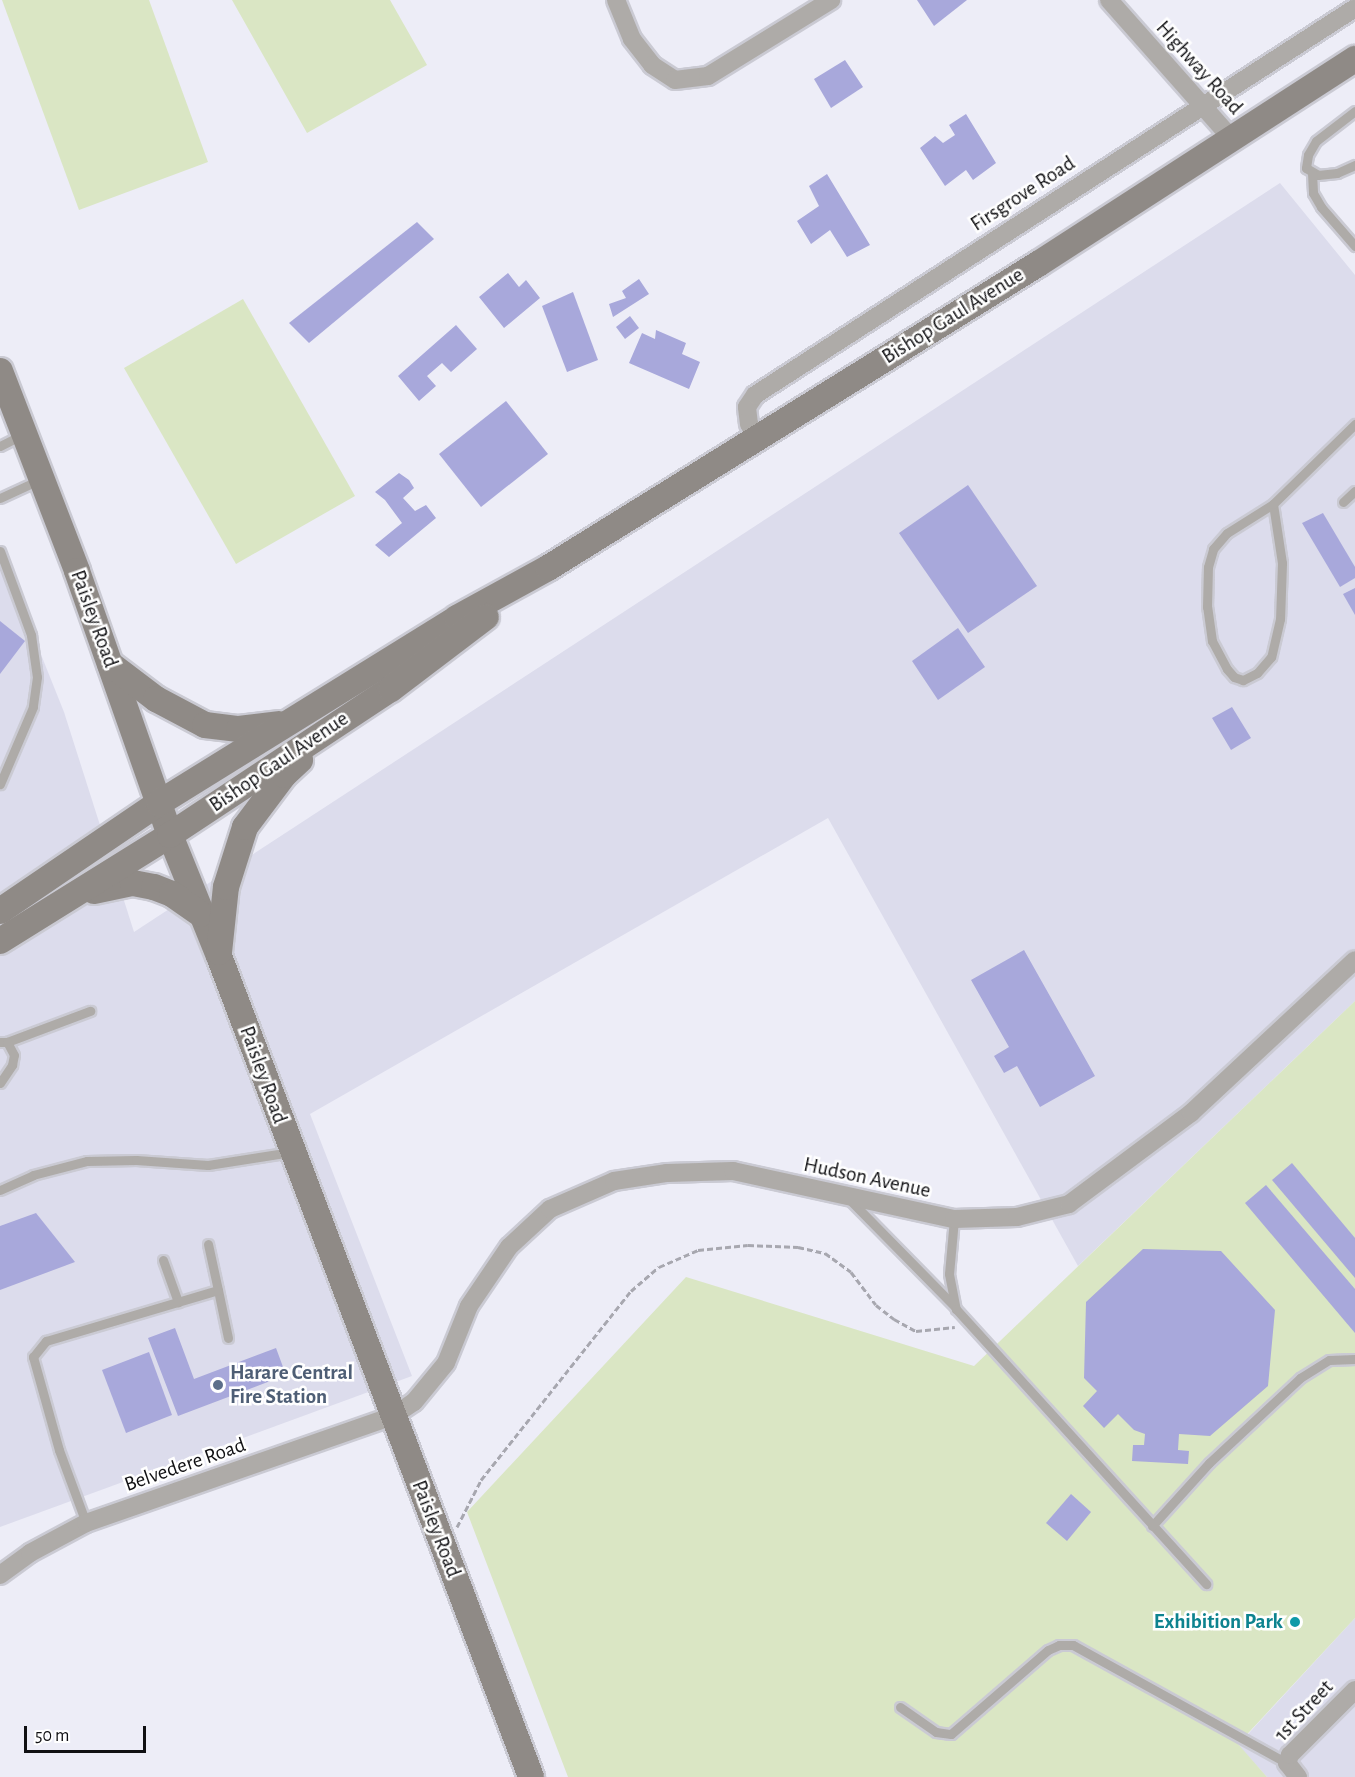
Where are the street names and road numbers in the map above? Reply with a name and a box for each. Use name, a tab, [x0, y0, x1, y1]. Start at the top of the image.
street label: Highway Road	[1150, 16, 1248, 120]
street label: Firsgrove Road	[966, 151, 1080, 237]
street label: Bishop Gaul Avenue	[878, 262, 1028, 370]
street label: Paisley Road	[65, 567, 123, 671]
street label: Bishop Gaul Avenue	[205, 706, 353, 818]
street label: Paisley Road	[234, 1023, 292, 1127]
street label: Hudson Avenue	[801, 1152, 933, 1204]
street label: Belvedere Road	[121, 1433, 249, 1497]
street label: Paisley Road	[406, 1477, 466, 1581]
street label: 1st Street	[1269, 1675, 1339, 1747]

